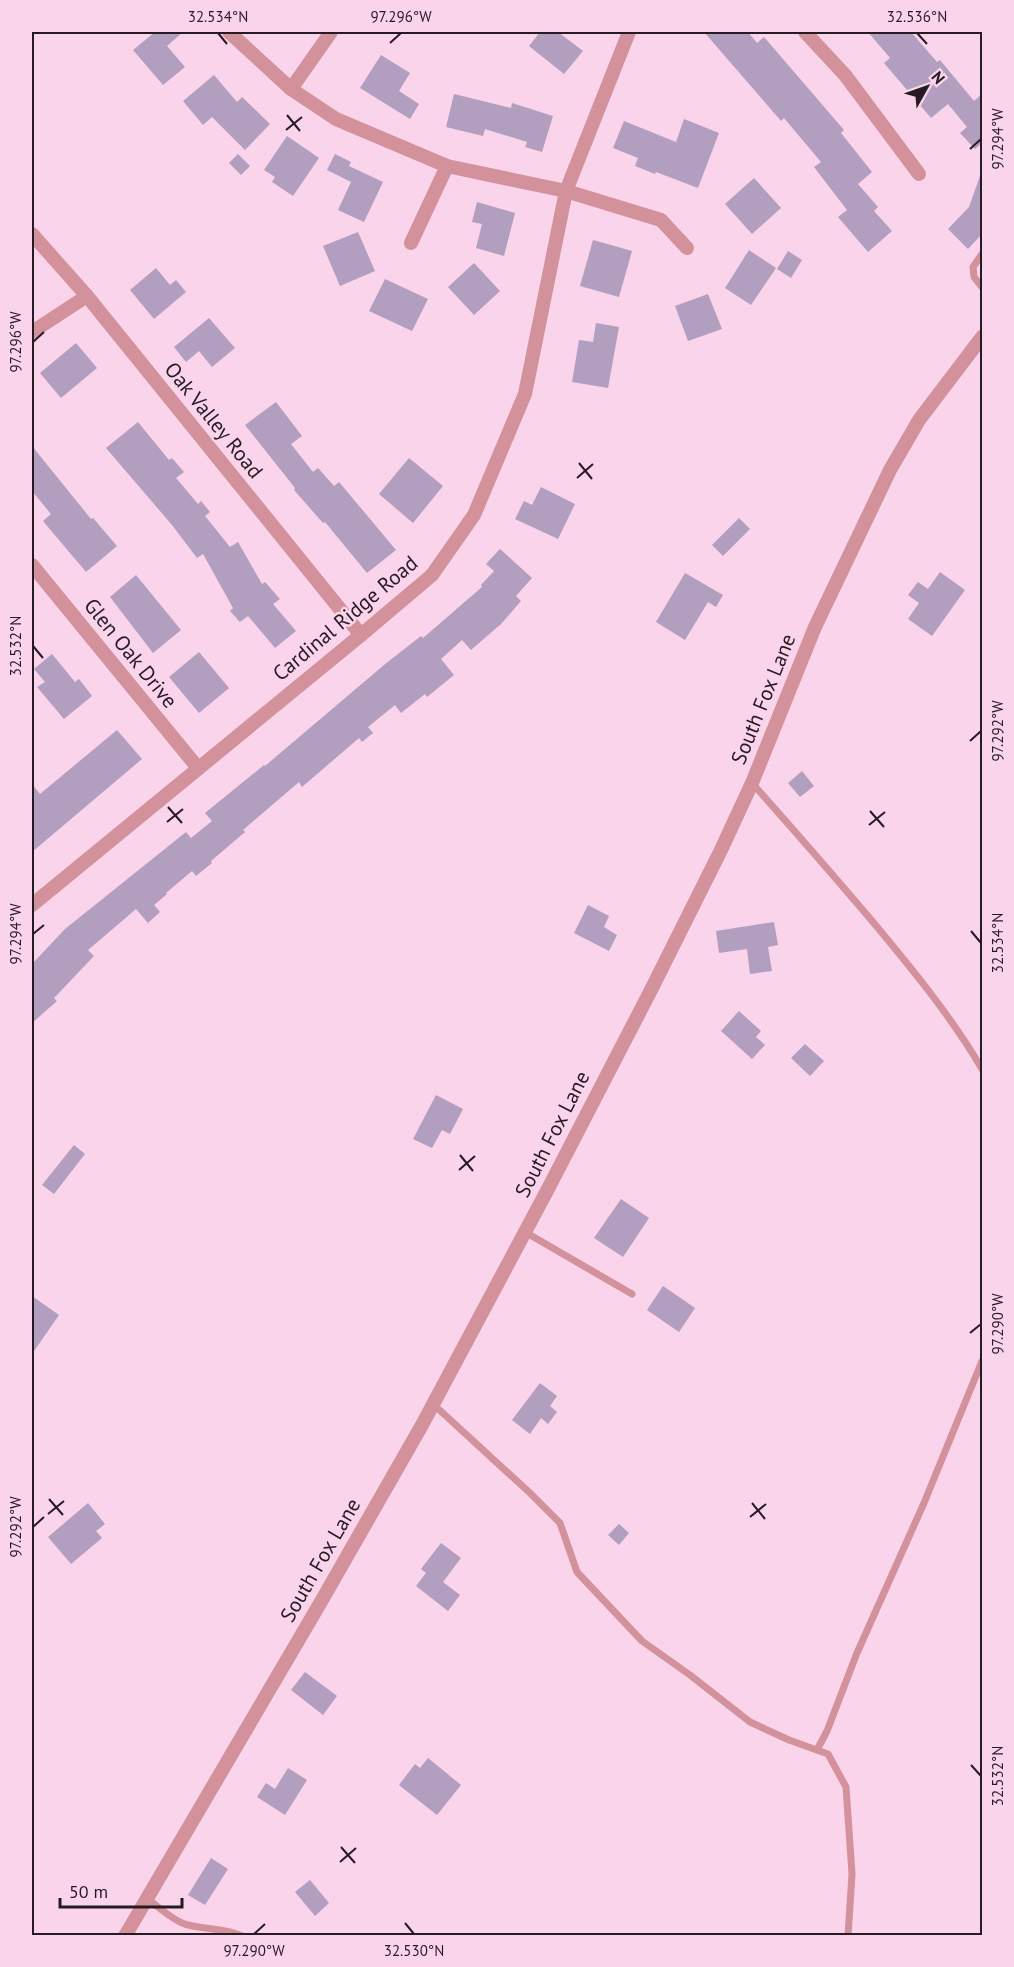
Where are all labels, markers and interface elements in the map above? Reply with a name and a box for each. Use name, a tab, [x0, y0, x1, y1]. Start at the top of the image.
text: 32.534°N	[188, 7, 248, 26]
text: 97.296°W	[370, 7, 432, 26]
text: 32.536°N	[887, 7, 947, 26]
north arrow	[897, 57, 957, 117]
text: N	[927, 67, 950, 88]
text: 97.294°W	[988, 108, 1007, 170]
text: 97.296°W	[6, 311, 25, 373]
street label: Oak Valley Road	[159, 356, 269, 484]
street label: Cardinal Ridge Road	[267, 549, 423, 687]
street label: Glen Oak Drive	[78, 593, 184, 713]
text: 32.532°N	[6, 616, 25, 676]
street label: South Fox Lane	[725, 630, 801, 768]
text: 97.292°W	[988, 700, 1007, 762]
text: 97.294°W	[6, 903, 25, 965]
text: 32.534°N	[988, 913, 1007, 973]
street label: South Fox Lane	[509, 1066, 595, 1202]
text: 97.290°W	[988, 1293, 1007, 1355]
street label: South Fox Lane	[274, 1493, 366, 1627]
text: 97.292°W	[6, 1496, 25, 1558]
text: 32.532°N	[988, 1746, 1007, 1806]
scale bar	[60, 1871, 182, 1909]
text: 50 m	[69, 1880, 108, 1903]
text: 97.290°W	[223, 1941, 285, 1960]
text: 32.530°N	[384, 1941, 444, 1960]

